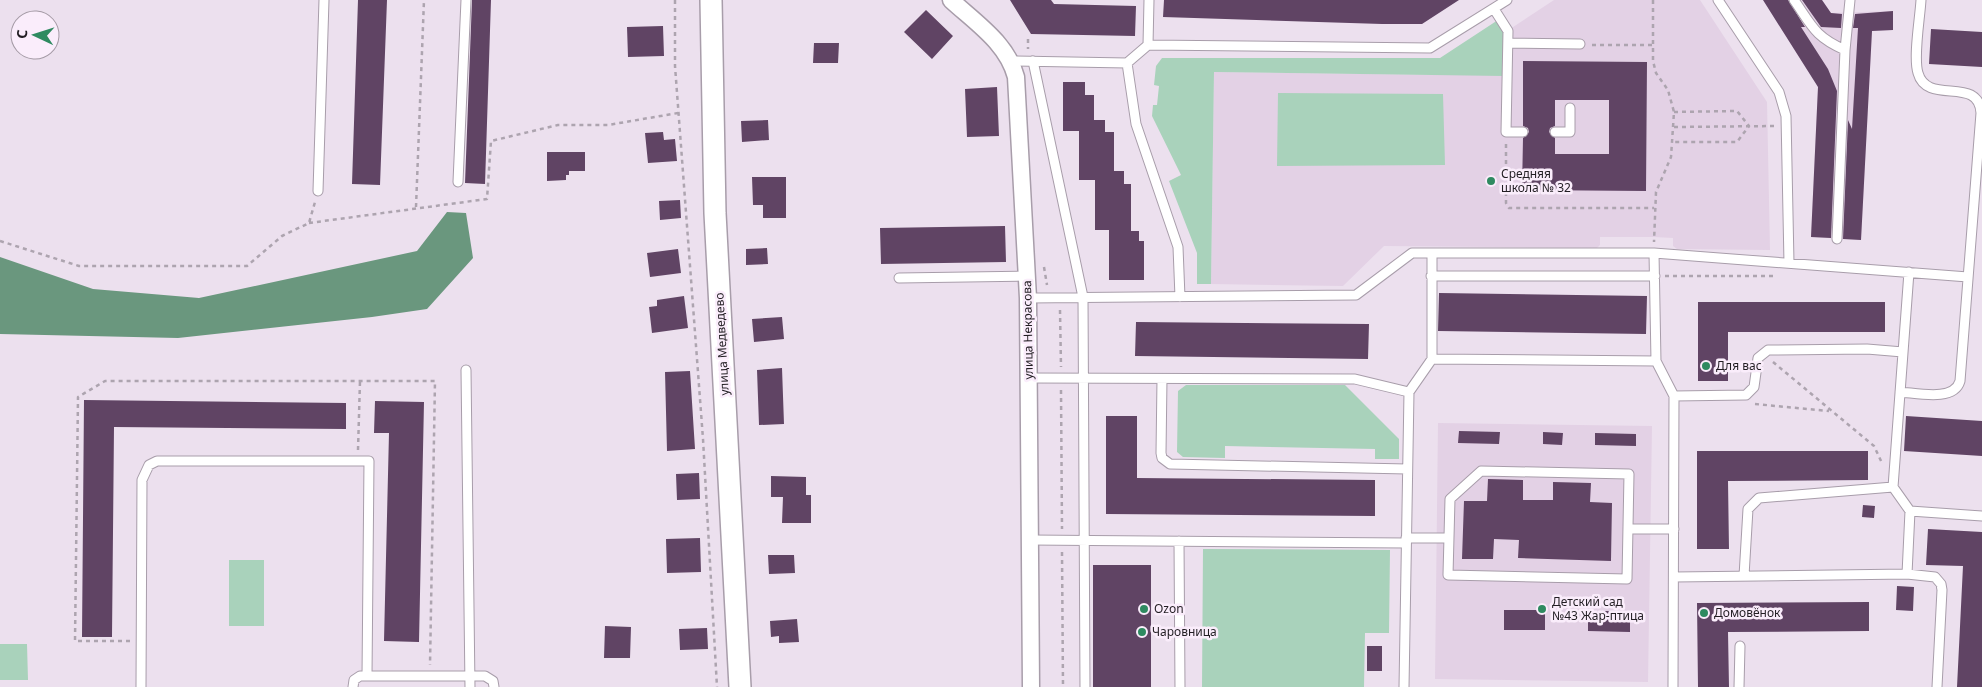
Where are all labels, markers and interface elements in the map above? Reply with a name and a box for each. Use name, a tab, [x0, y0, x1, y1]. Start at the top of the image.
north arrow	[10, 10, 60, 60]
text: С	[12, 29, 31, 39]
place label: Средняя школа № 32	[1501, 165, 1571, 196]
marker: Средняя школа № 32	[1485, 175, 1497, 187]
street label: улица Некрасова	[1018, 280, 1037, 380]
street label: улица Медведево	[710, 292, 733, 396]
place label: Для вас	[1716, 357, 1762, 374]
marker: Для вас	[1700, 360, 1712, 372]
place label: Детский сад №43 Жар-птица	[1552, 593, 1644, 624]
place label: Ozon	[1154, 600, 1184, 617]
marker: Ozon	[1138, 603, 1150, 615]
marker: Детский сад №43 Жар-птица	[1536, 603, 1548, 615]
place label: Домовёнок	[1714, 604, 1781, 621]
marker: Домовёнок	[1698, 607, 1710, 619]
place label: Чаровница	[1152, 623, 1217, 640]
marker: Чаровница	[1136, 626, 1148, 638]

